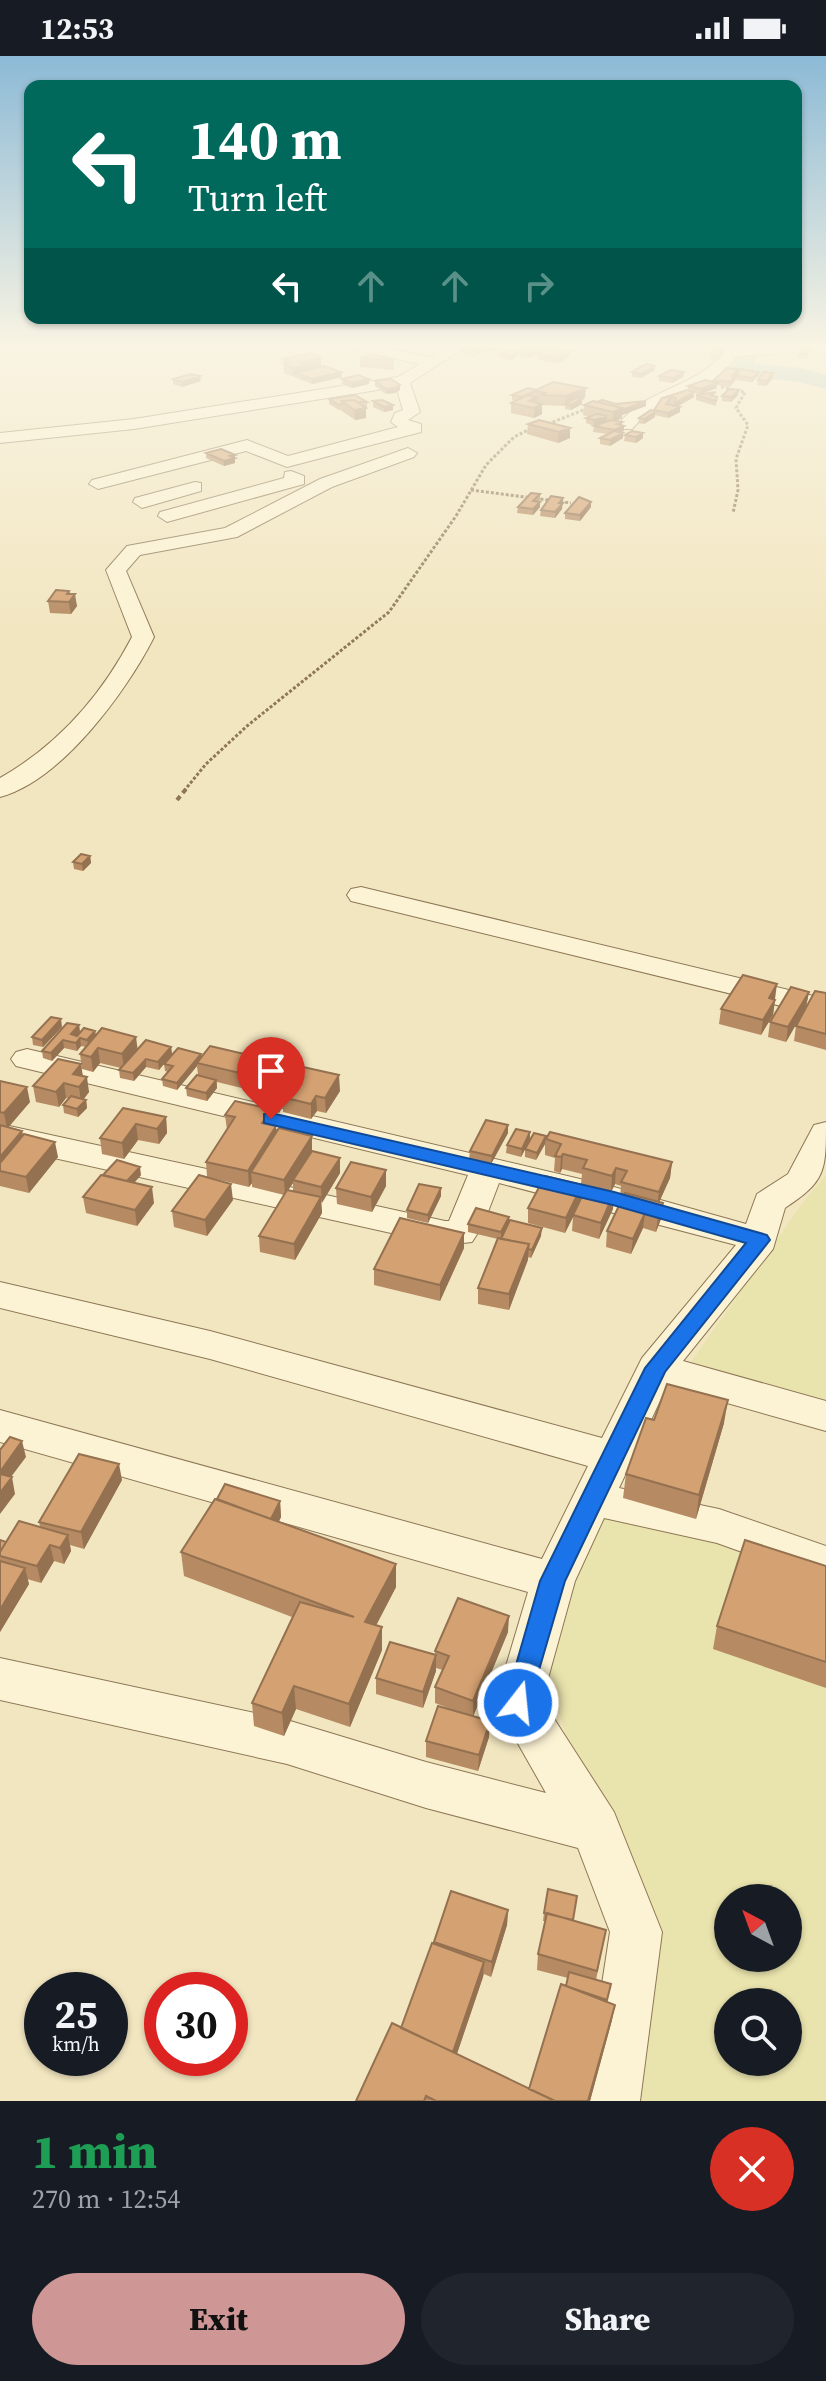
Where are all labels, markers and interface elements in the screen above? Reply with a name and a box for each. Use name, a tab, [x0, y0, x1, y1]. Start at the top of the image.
text: 12:53	[40, 8, 114, 49]
text: 140 m	[188, 101, 342, 178]
icon: left	[56, 112, 160, 216]
text: Turn left	[188, 174, 327, 223]
icon: left	[265, 264, 309, 308]
icon: ahead	[349, 264, 393, 308]
icon: ahead	[433, 264, 477, 308]
icon: right	[517, 264, 561, 308]
pin	[237, 1037, 305, 1119]
icon: arrive	[249, 1049, 293, 1093]
position arrow	[476, 1661, 560, 1745]
north arrow	[714, 1884, 802, 1972]
map controls	[714, 1884, 802, 2076]
speed limit sign: 30	[144, 1972, 248, 2076]
text: 25	[54, 1987, 98, 2041]
button: search	[714, 1988, 802, 2076]
text: km/h	[52, 2030, 100, 2058]
text: 1 min	[32, 2118, 157, 2184]
button: close	[710, 2127, 794, 2211]
text: 270 m · 12:54	[32, 2181, 180, 2217]
button: Exit	[32, 2273, 405, 2365]
button: Share	[421, 2273, 794, 2365]

